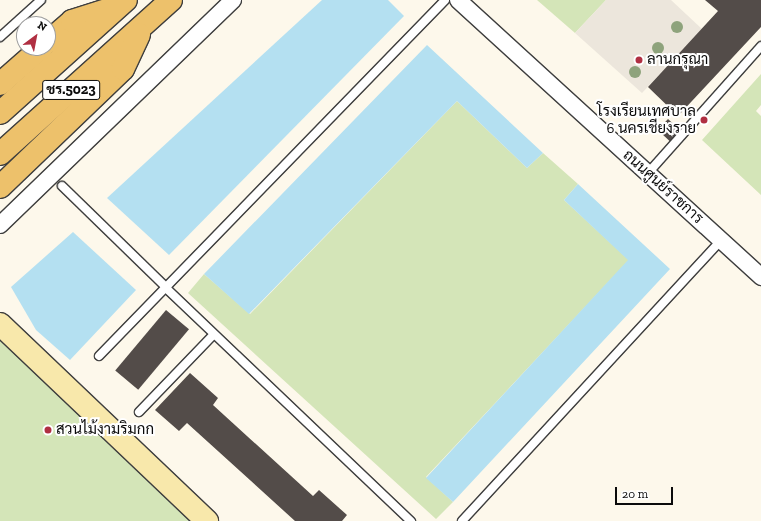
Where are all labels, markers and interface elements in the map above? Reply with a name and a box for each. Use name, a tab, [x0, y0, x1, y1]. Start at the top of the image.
north arrow	[16, 16, 56, 56]
text: N	[35, 19, 49, 34]
place label: ลานกรุณา	[647, 51, 708, 69]
marker: ลานกรุณา	[634, 55, 644, 65]
road number: ชร.5023	[42, 78, 100, 102]
place label: โรงเรียนเทศบาล 6 นครเชียงราย	[597, 102, 696, 137]
marker: โรงเรียนเทศบาล 6 นครเชียงราย	[699, 115, 709, 125]
street label: ถนนศูนย์ราชการ	[619, 146, 707, 228]
place label: สวนไม้งามริมกก	[56, 421, 154, 439]
marker: สวนไม้งามริมกก	[43, 425, 53, 435]
scale bar	[617, 479, 675, 505]
text: 20 m	[622, 487, 648, 501]

